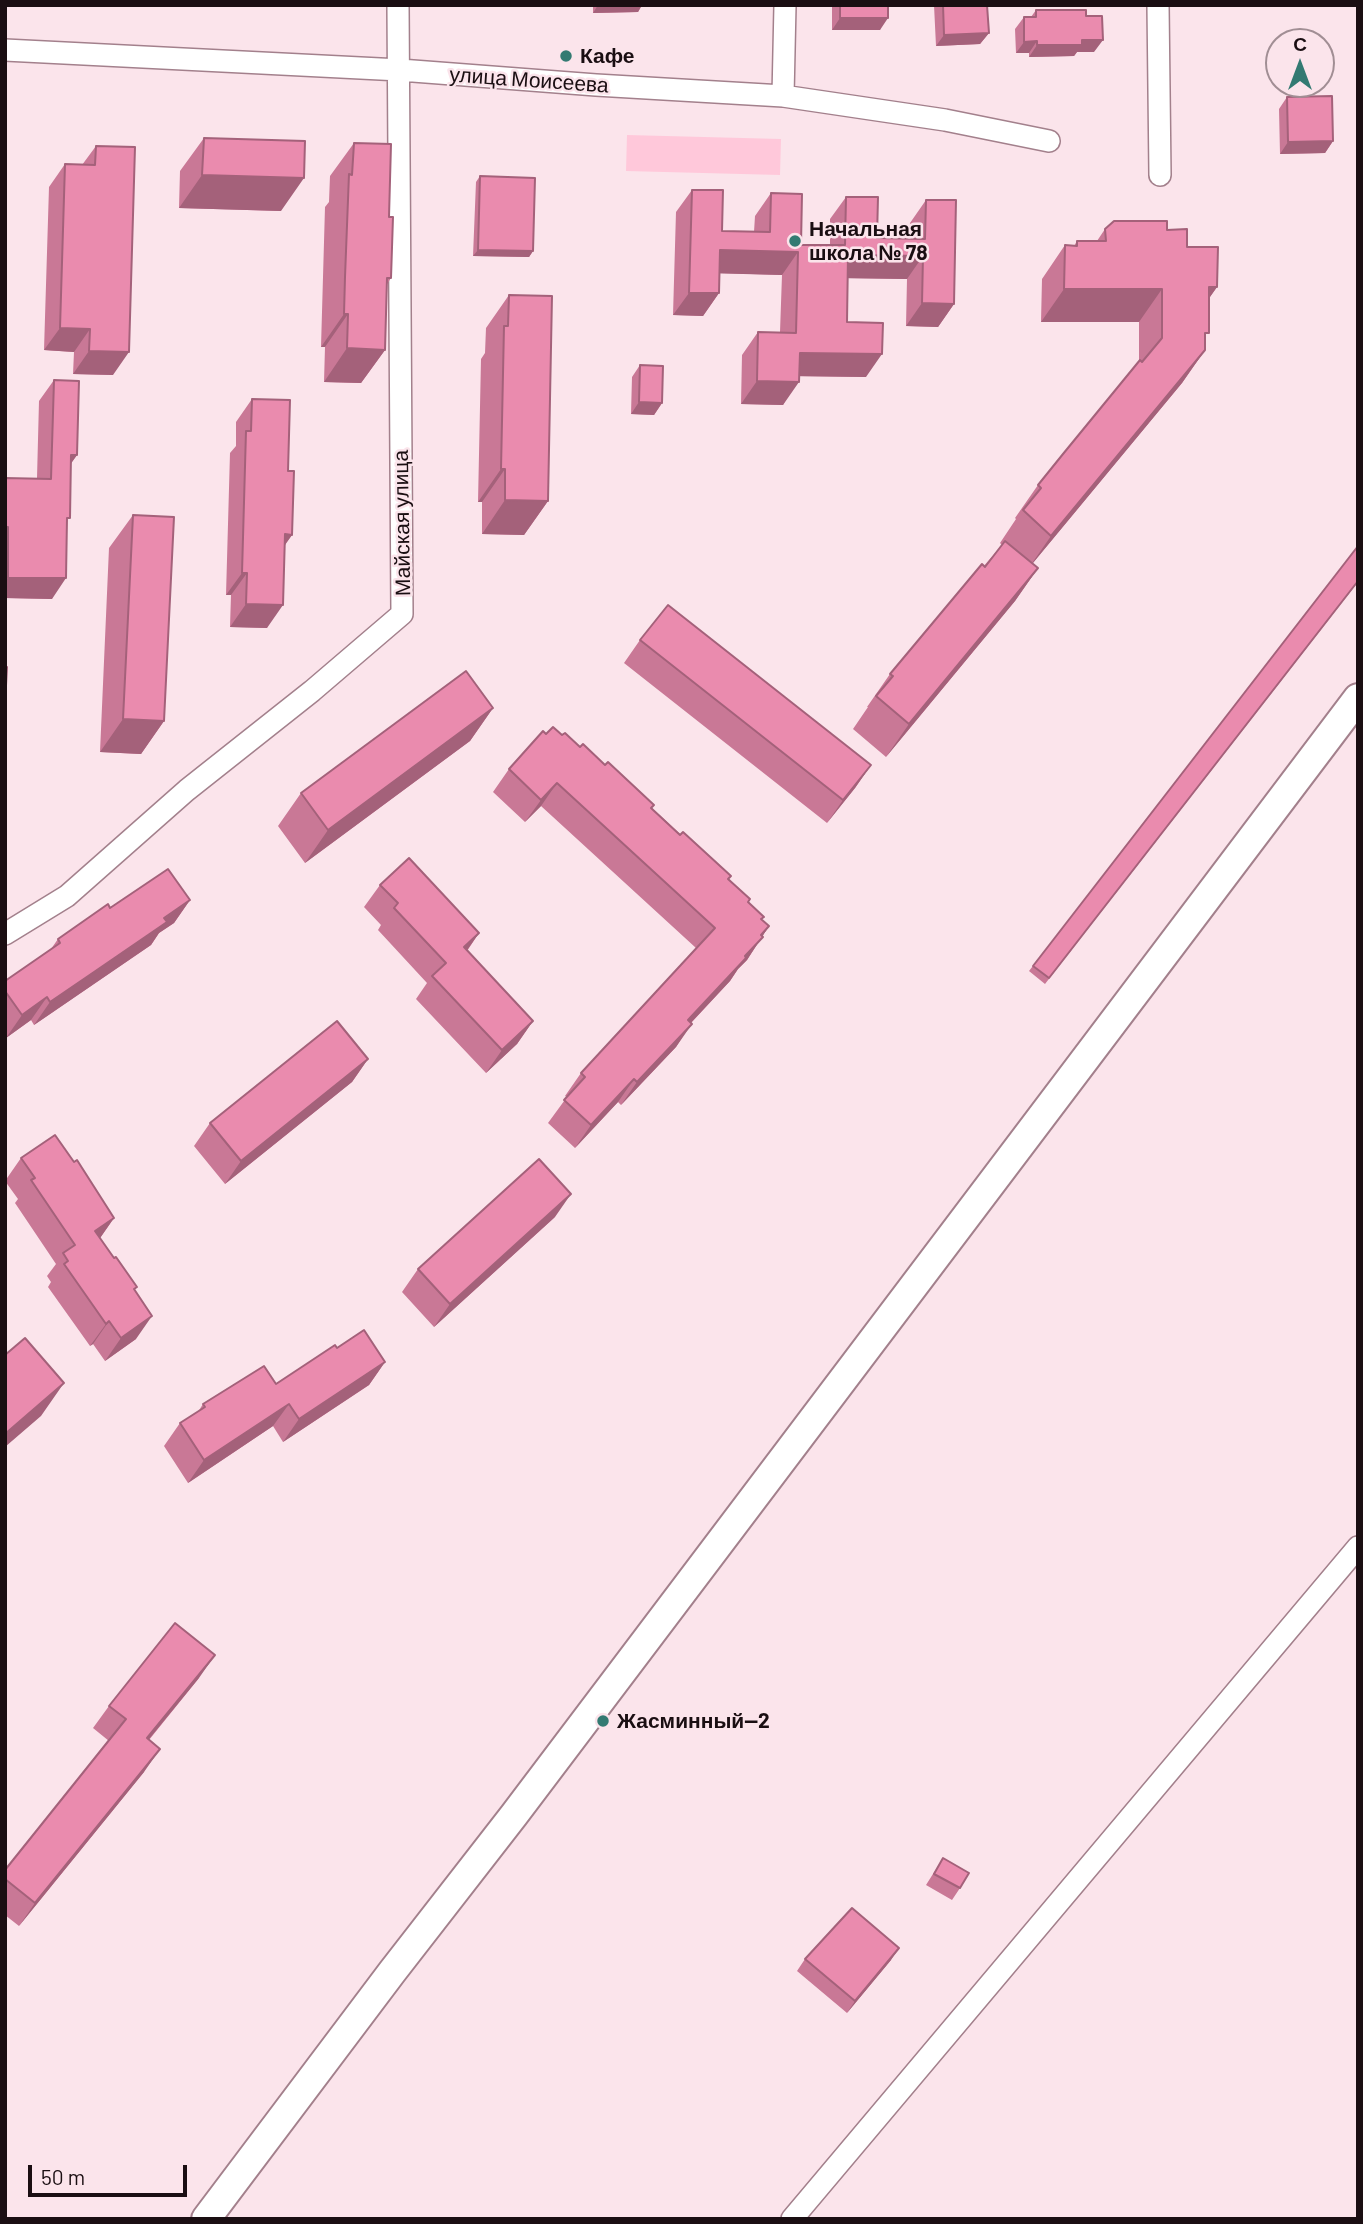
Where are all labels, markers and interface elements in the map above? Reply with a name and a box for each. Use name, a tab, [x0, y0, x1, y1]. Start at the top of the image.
north arrow	[1265, 28, 1335, 98]
text: С	[1293, 32, 1307, 55]
place label: Кафе	[580, 43, 635, 69]
marker: Кафе	[558, 48, 574, 64]
street label: улица Моисеева	[449, 62, 609, 98]
place label: Начальная школа № 78	[809, 216, 928, 266]
marker: Начальная школа № 78	[787, 233, 803, 249]
street label: Майская улица	[388, 450, 416, 596]
place label: Жасминный—2	[617, 1708, 770, 1734]
marker: Жасминный—2	[595, 1713, 611, 1729]
scale bar	[32, 2150, 191, 2194]
text: 50 m	[41, 2164, 85, 2189]

